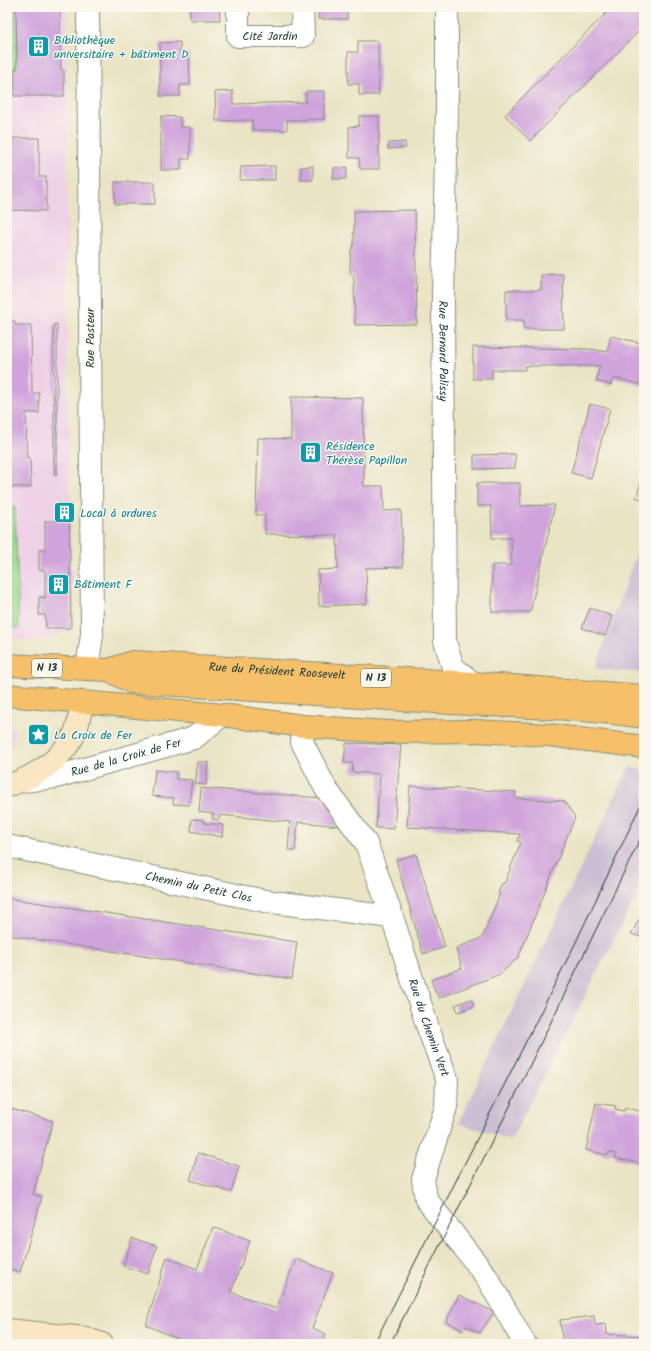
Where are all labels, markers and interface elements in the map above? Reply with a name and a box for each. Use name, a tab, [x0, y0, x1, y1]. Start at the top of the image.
street label: Cité Jardin	[242, 27, 298, 46]
place label: Bibliothèque universitaire + bâtiment D	[54, 31, 189, 64]
building icon: Bibliothèque universitaire + bâtiment D	[25, 34, 51, 60]
street label: Rue Bernard Palissy	[434, 301, 453, 402]
street label: Rue Pasteur	[81, 307, 100, 368]
place label: Résidence Thérèse Papillon	[326, 437, 407, 470]
building icon: Résidence Thérèse Papillon	[297, 440, 323, 466]
building icon: Local à ordures	[51, 500, 77, 526]
place label: Local à ordures	[80, 504, 157, 523]
building icon: Bâtiment F	[45, 571, 71, 597]
place label: Bâtiment F	[74, 575, 134, 594]
street label: Rue du Président Roosevelt	[208, 657, 347, 685]
road number: N 13	[32, 659, 62, 677]
road number: N 13	[361, 669, 391, 687]
place icon: La Croix de Fer	[25, 722, 51, 748]
place label: La Croix de Fer	[54, 726, 133, 745]
street label: Rue de la Croix de Fer	[69, 732, 184, 782]
street label: Chemin du Petit Clos	[143, 866, 254, 908]
street label: Rue du Chemin Vert	[403, 976, 455, 1080]

